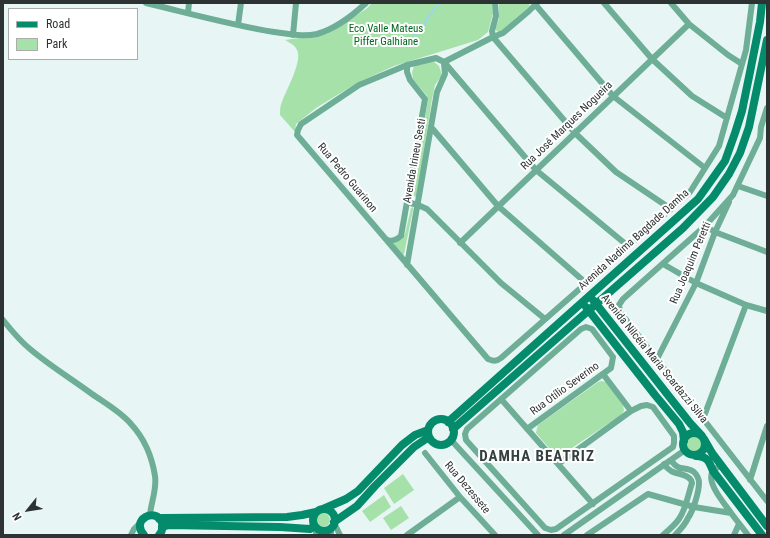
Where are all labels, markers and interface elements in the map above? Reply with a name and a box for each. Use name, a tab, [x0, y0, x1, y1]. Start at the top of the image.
legend	[8, 8, 138, 60]
text: Road	[46, 17, 70, 31]
park label: Eco Valle Mateus Piffer Galhiane	[349, 22, 423, 48]
text: Park	[46, 37, 67, 51]
street label: Rua José Marques Nogueira	[519, 79, 615, 173]
street label: Avenida Irineu Sesti	[401, 118, 429, 204]
street label: Rua Pedro Guarinon	[314, 141, 380, 215]
street label: Avenida Nadima Bagdade Damha	[576, 187, 692, 293]
street label: Rua Joaquim Peretti	[668, 220, 714, 306]
street label: Avenida Nilcéia Maria Scardazzi Silva	[598, 292, 710, 426]
street label: Rua Otílio Severino	[528, 360, 602, 418]
district label: DAMHA BEATRIZ	[479, 448, 595, 466]
street label: Rua Dezessete	[441, 459, 493, 517]
north arrow	[8, 490, 48, 530]
text: N	[10, 510, 24, 522]

